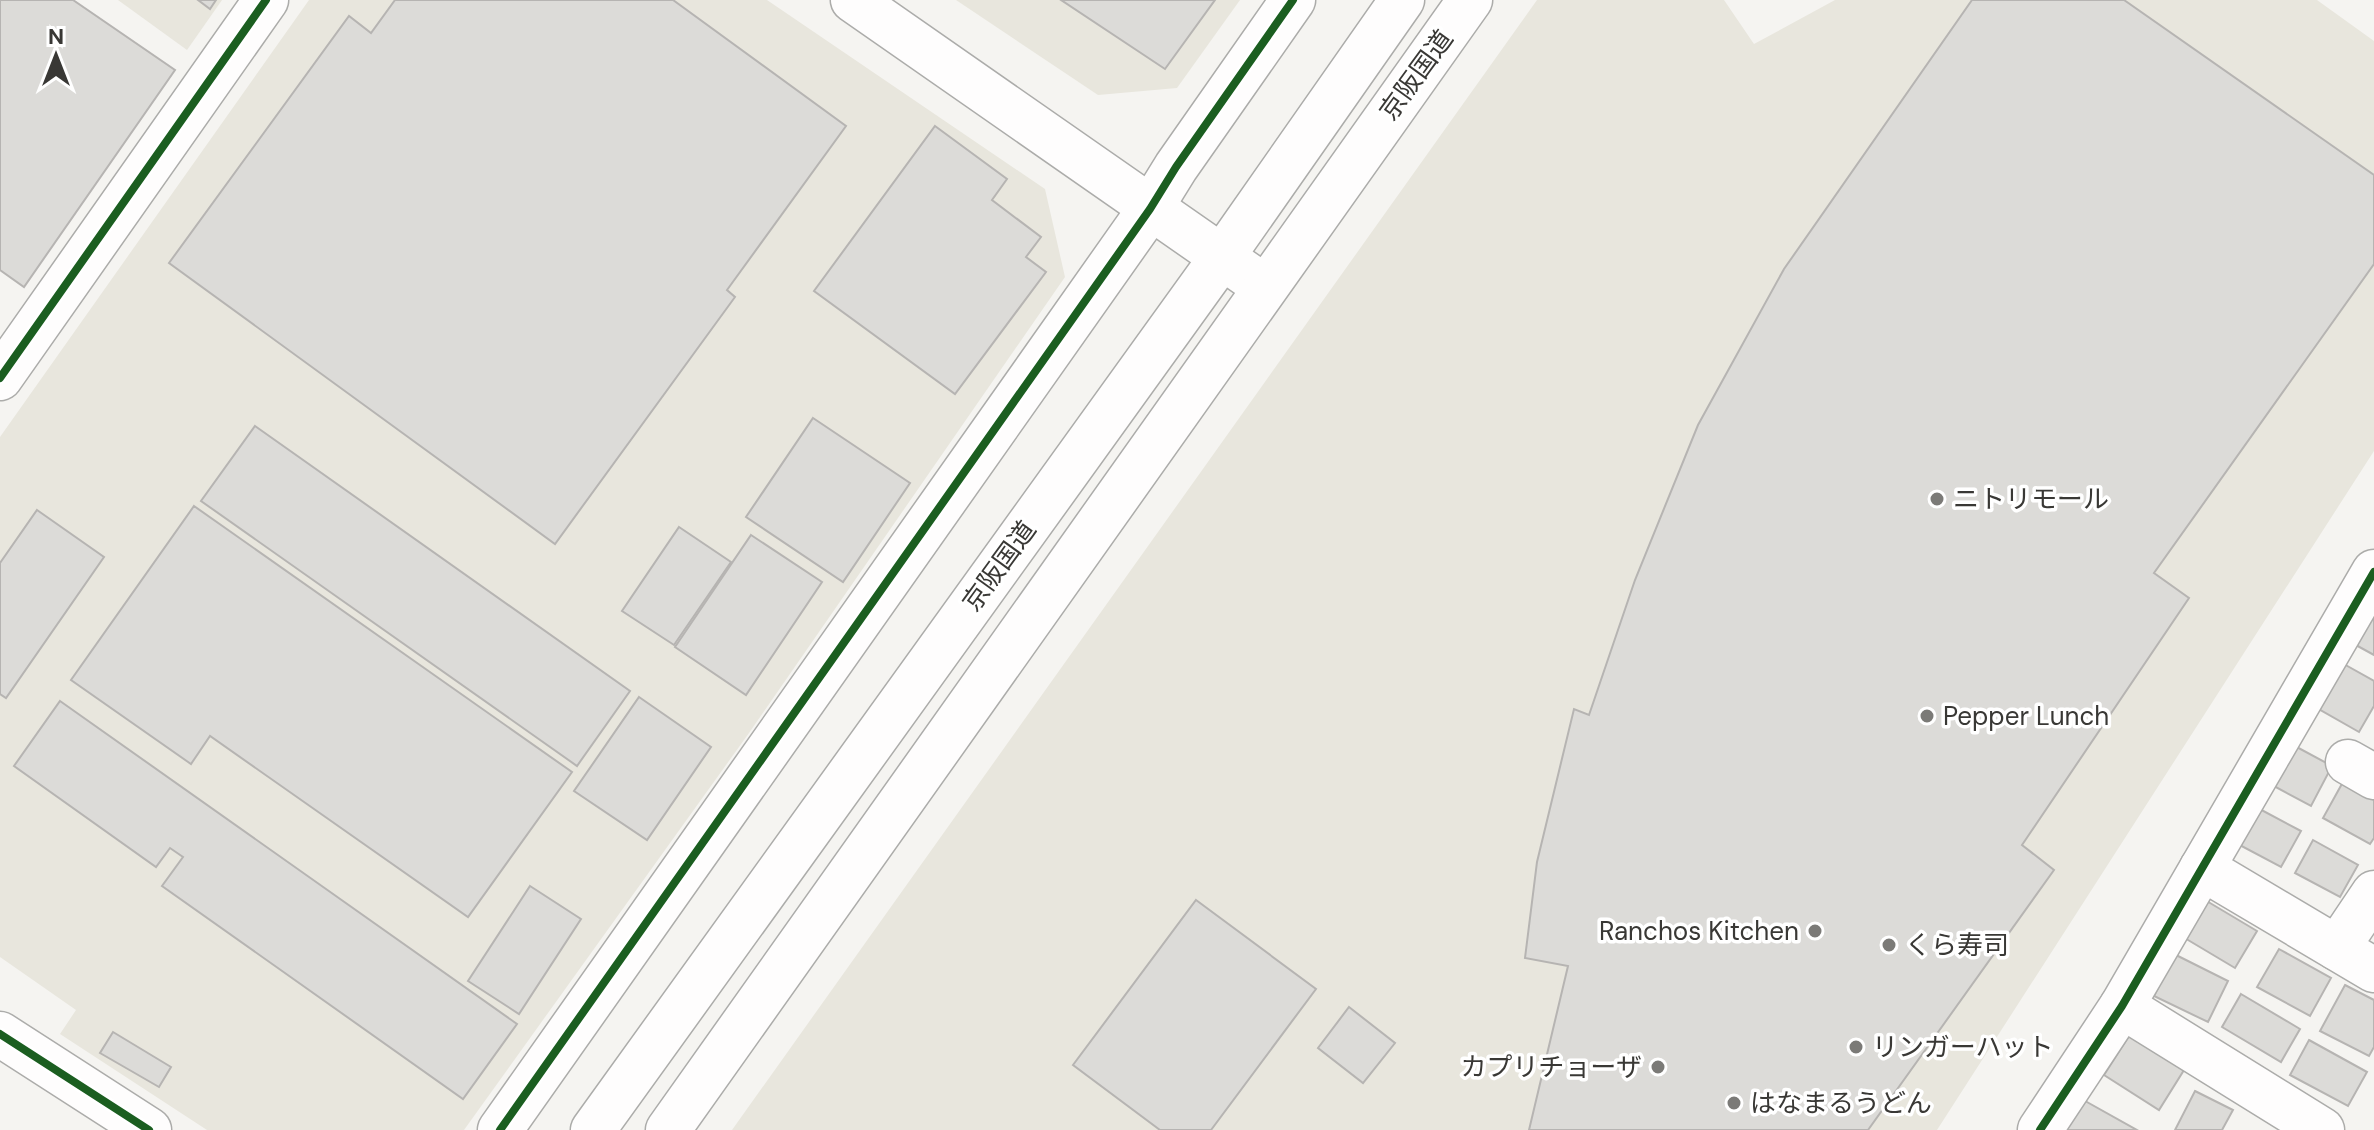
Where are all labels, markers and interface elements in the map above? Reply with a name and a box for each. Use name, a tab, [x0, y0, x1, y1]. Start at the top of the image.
north arrow	[16, 16, 96, 96]
text: N	[48, 22, 64, 51]
street label: 京阪国道	[1372, 23, 1460, 127]
place label: ニトリモール	[1953, 482, 2109, 516]
marker: ニトリモール	[1928, 490, 1946, 508]
street label: 京阪国道	[955, 514, 1043, 618]
place label: Pepper Lunch	[1943, 699, 2109, 733]
marker: Pepper Lunch	[1918, 707, 1936, 725]
place label: Ranchos Kitchen	[1599, 914, 1799, 948]
marker: Ranchos Kitchen	[1806, 922, 1824, 940]
place label: くら寿司	[1905, 928, 2009, 962]
marker: くら寿司	[1880, 936, 1898, 954]
place label: リンガーハット	[1872, 1030, 2053, 1064]
marker: リンガーハット	[1847, 1038, 1865, 1056]
place label: カプリチョーザ	[1461, 1050, 1642, 1084]
marker: カプリチョーザ	[1649, 1058, 1667, 1076]
place label: はなまるうどん	[1750, 1086, 1932, 1120]
marker: はなまるうどん	[1725, 1094, 1743, 1112]

